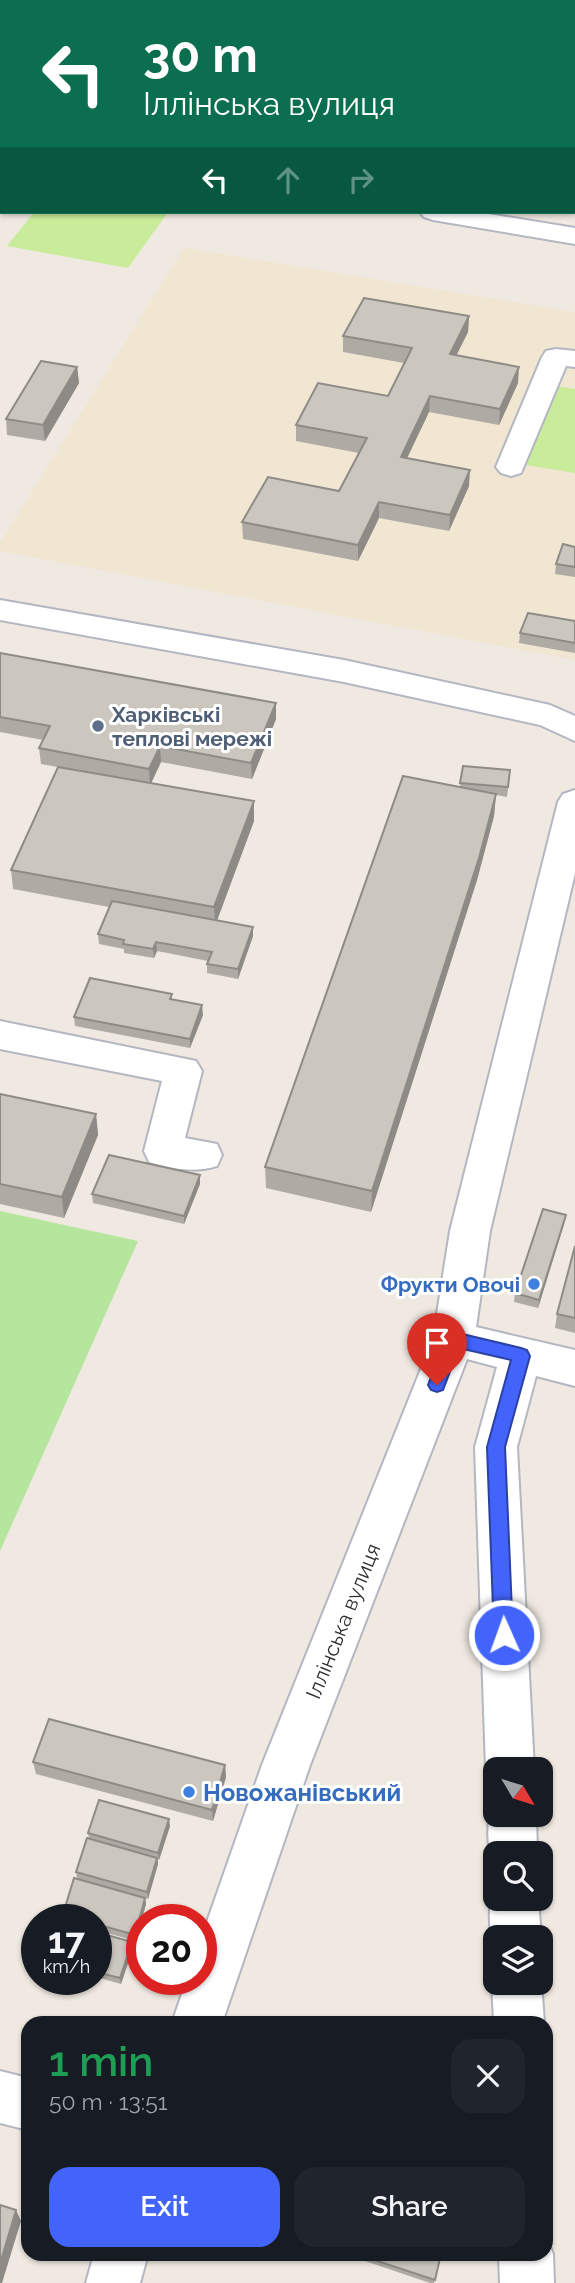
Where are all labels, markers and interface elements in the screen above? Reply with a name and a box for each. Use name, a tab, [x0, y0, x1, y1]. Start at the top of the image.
text: 30 m	[143, 26, 258, 83]
icon: left	[28, 28, 119, 119]
text: Іллінська вулиця	[143, 85, 395, 122]
icon: left	[196, 161, 234, 199]
icon: ahead	[269, 161, 307, 199]
icon: right	[342, 161, 380, 199]
place label: Харківські теплові мережі	[111, 702, 272, 751]
marker: Харківські теплові мережі	[90, 718, 106, 734]
place label: Фрукти Овочі	[381, 1272, 520, 1297]
marker: Фрукти Овочі	[526, 1276, 542, 1292]
pin	[407, 1313, 467, 1385]
icon: arrive	[418, 1324, 456, 1362]
street label: Іллінська вулиця	[300, 1540, 386, 1702]
position arrow	[467, 1598, 541, 1672]
north arrow	[483, 1757, 553, 1827]
map controls	[483, 1757, 553, 1995]
place label: Новожанівський	[203, 1778, 401, 1807]
marker: Новожанівський	[181, 1784, 197, 1800]
button: search	[483, 1841, 553, 1911]
speed limit sign: 20	[126, 1904, 217, 1995]
text: 17	[48, 1920, 85, 1961]
button: layers	[483, 1925, 553, 1995]
text: km/h	[43, 1956, 90, 1977]
text: 1 min	[49, 2037, 153, 2086]
button: close	[451, 2039, 525, 2113]
text: 50 m · 13:51	[49, 2088, 168, 2115]
button: Exit	[49, 2167, 280, 2247]
button: Share	[294, 2167, 525, 2247]

